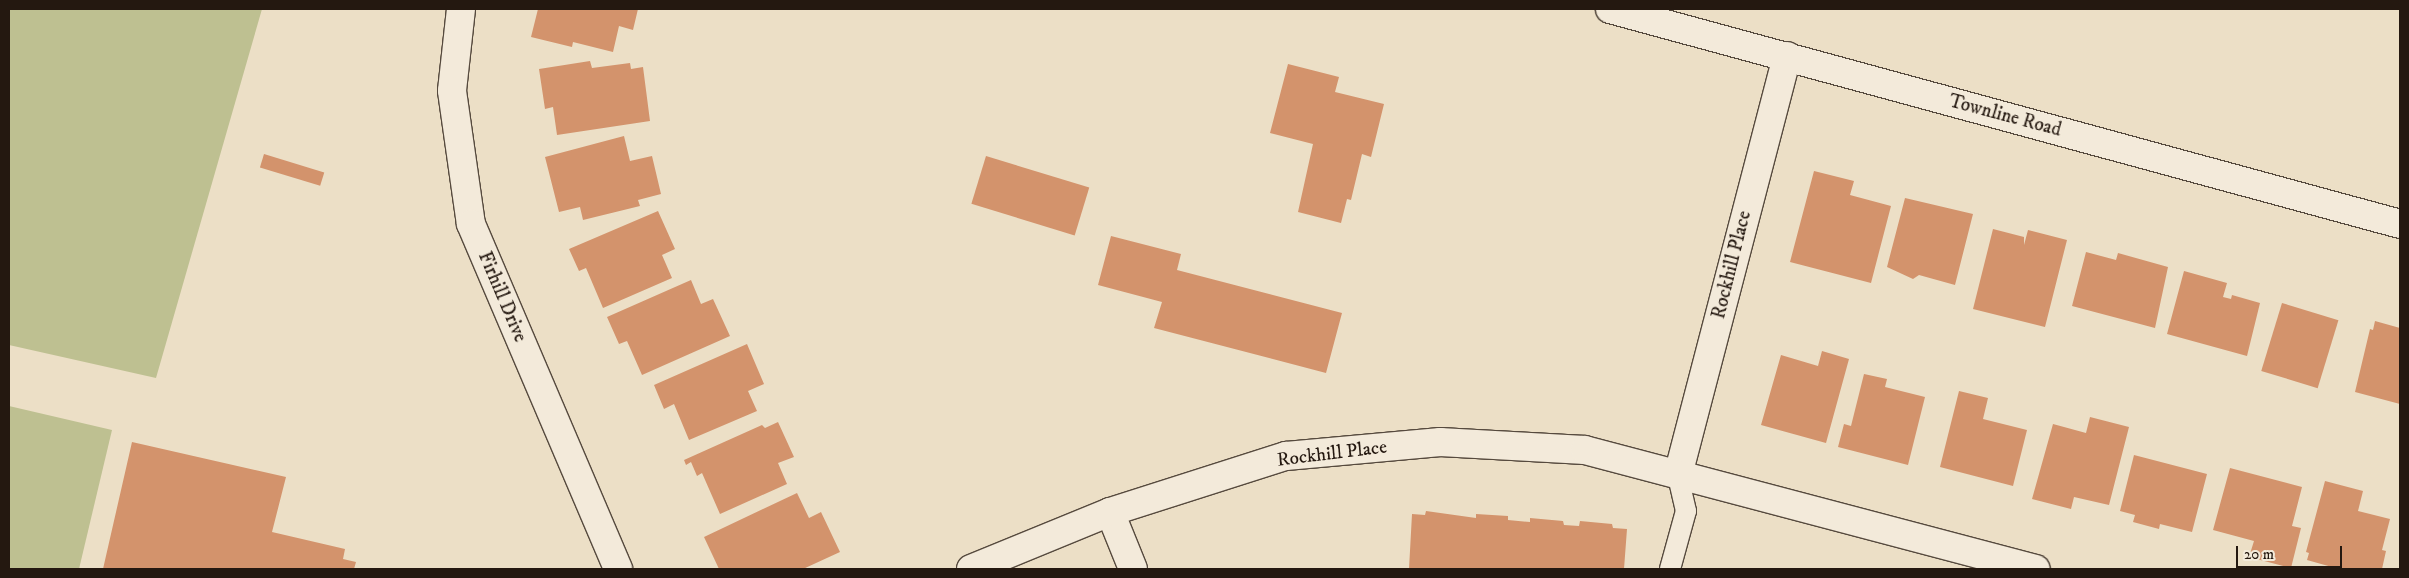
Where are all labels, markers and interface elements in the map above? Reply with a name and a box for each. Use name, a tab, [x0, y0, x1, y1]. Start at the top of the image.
street label: Townline Road	[1946, 90, 2064, 142]
street label: Rockhill Place	[1708, 209, 1756, 321]
street label: Firhill Drive	[473, 248, 531, 346]
street label: Rockhill Place	[1276, 436, 1388, 472]
scale bar	[2239, 536, 2345, 568]
text: 20 m	[2244, 545, 2274, 564]

